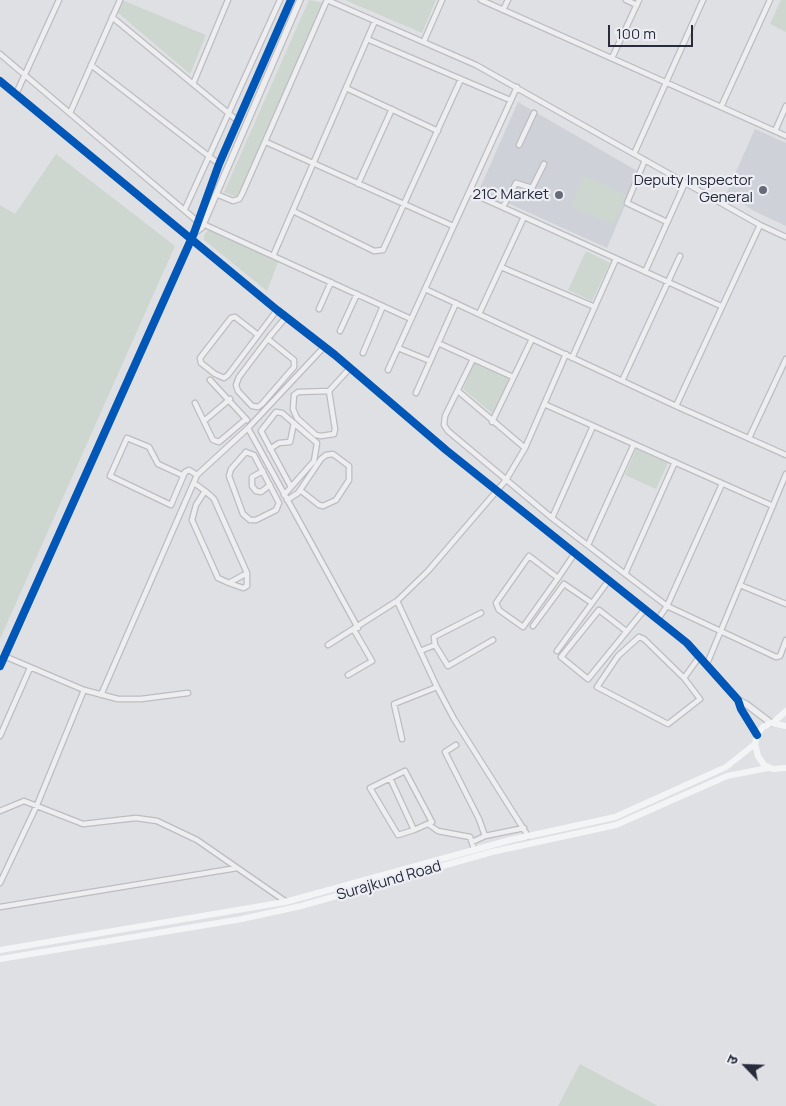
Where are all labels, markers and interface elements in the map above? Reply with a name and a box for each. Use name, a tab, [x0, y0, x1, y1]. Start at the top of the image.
scale bar	[611, 15, 696, 47]
text: 100 m	[616, 23, 656, 44]
place label: Deputy Inspector General	[634, 172, 753, 207]
marker: Deputy Inspector General	[757, 184, 769, 196]
place label: 21C Market	[472, 186, 549, 204]
marker: 21C Market	[553, 189, 565, 201]
street label: Surajkund Road	[335, 857, 443, 905]
north arrow	[721, 1041, 771, 1091]
text: उ	[721, 1052, 742, 1067]

